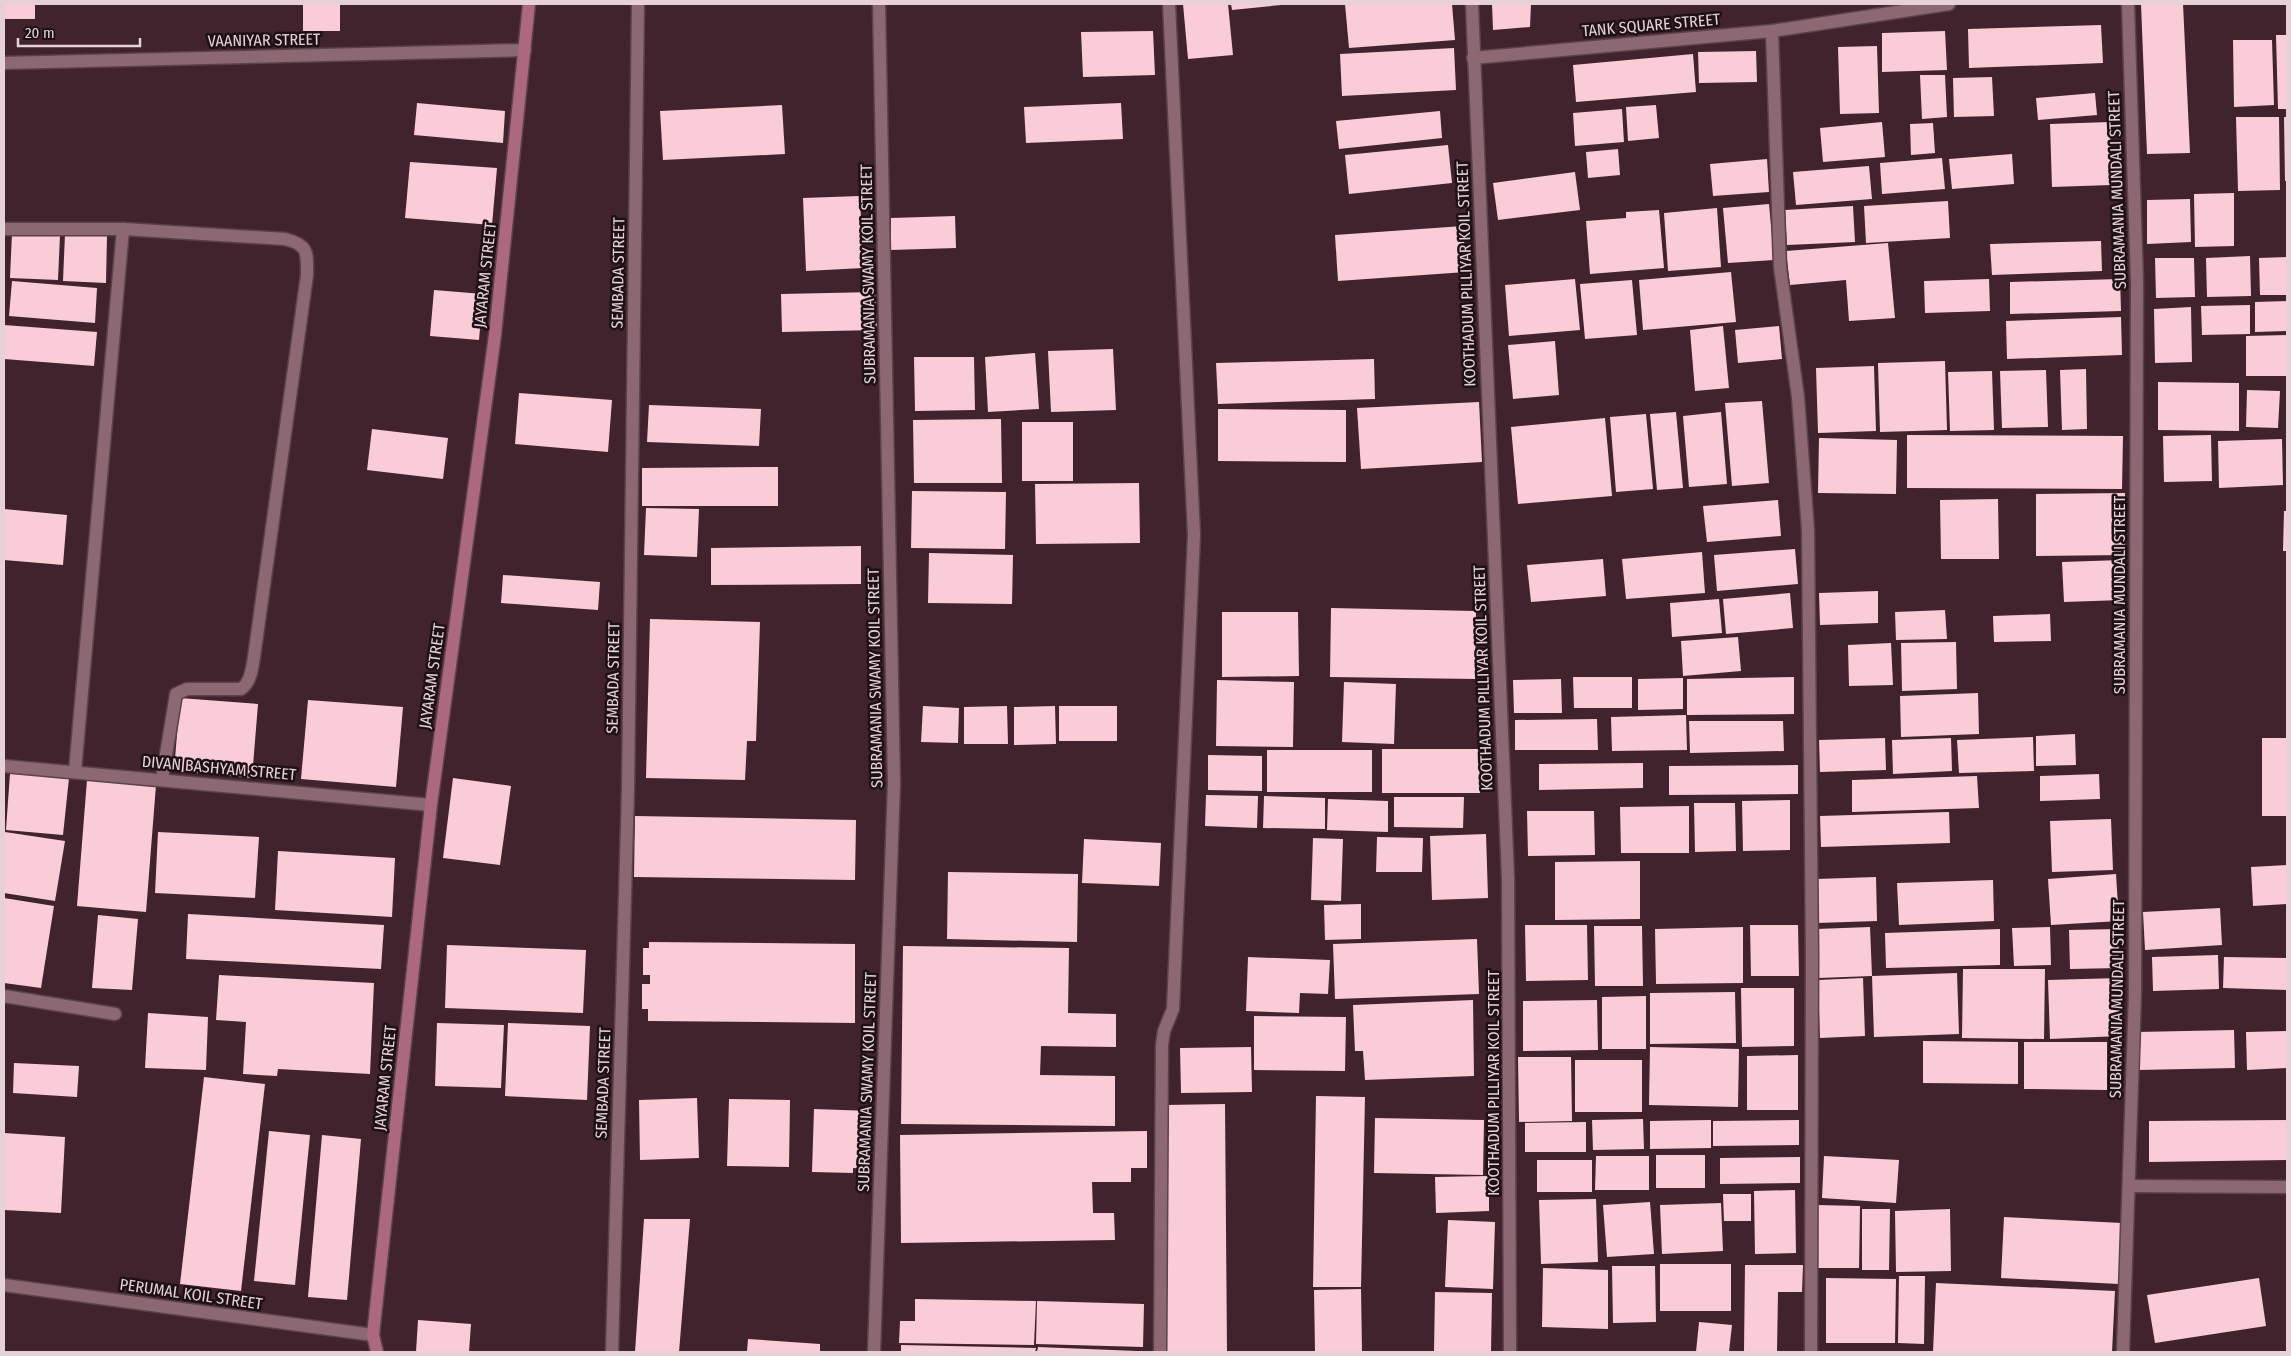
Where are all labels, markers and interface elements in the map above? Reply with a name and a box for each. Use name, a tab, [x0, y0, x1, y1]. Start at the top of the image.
street label: TANK SQUARE STREET	[1581, 9, 1722, 41]
scale bar	[18, 15, 140, 47]
text: 20 m	[25, 24, 55, 42]
street label: VAANIYAR STREET	[207, 30, 321, 50]
street label: SUBRAMANIA MUNDALI STREET	[2104, 90, 2130, 289]
street label: KOOTHADUM PILLIYAR KOIL STREET	[1453, 160, 1479, 387]
street label: SUBRAMANIA SWAMY KOIL STREET	[857, 163, 879, 384]
street label: SEMBADA STREET	[608, 217, 628, 329]
street label: JAYARAM STREET	[470, 221, 500, 329]
street label: SUBRAMANIA MUNDALI STREET	[2110, 495, 2129, 694]
street label: KOOTHADUM PILLIYAR KOIL STREET	[1470, 564, 1496, 791]
street label: SUBRAMANIA SWAMY KOIL STREET	[864, 567, 886, 788]
street label: JAYARAM STREET	[415, 622, 449, 730]
street label: SEMBADA STREET	[603, 622, 623, 734]
street label: DIVAN BASHYAM STREET	[141, 752, 298, 784]
street label: SUBRAMANIA MUNDALI STREET	[2106, 899, 2128, 1098]
street label: KOOTHADUM PILLIYAR KOIL STREET	[1484, 970, 1503, 1196]
street label: SUBRAMANIA SWAMY KOIL STREET	[854, 971, 880, 1192]
street label: JAYARAM STREET	[370, 1024, 400, 1132]
street label: SEMBADA STREET	[592, 1026, 614, 1139]
street label: PERUMAL KOIL STREET	[118, 1275, 264, 1314]

